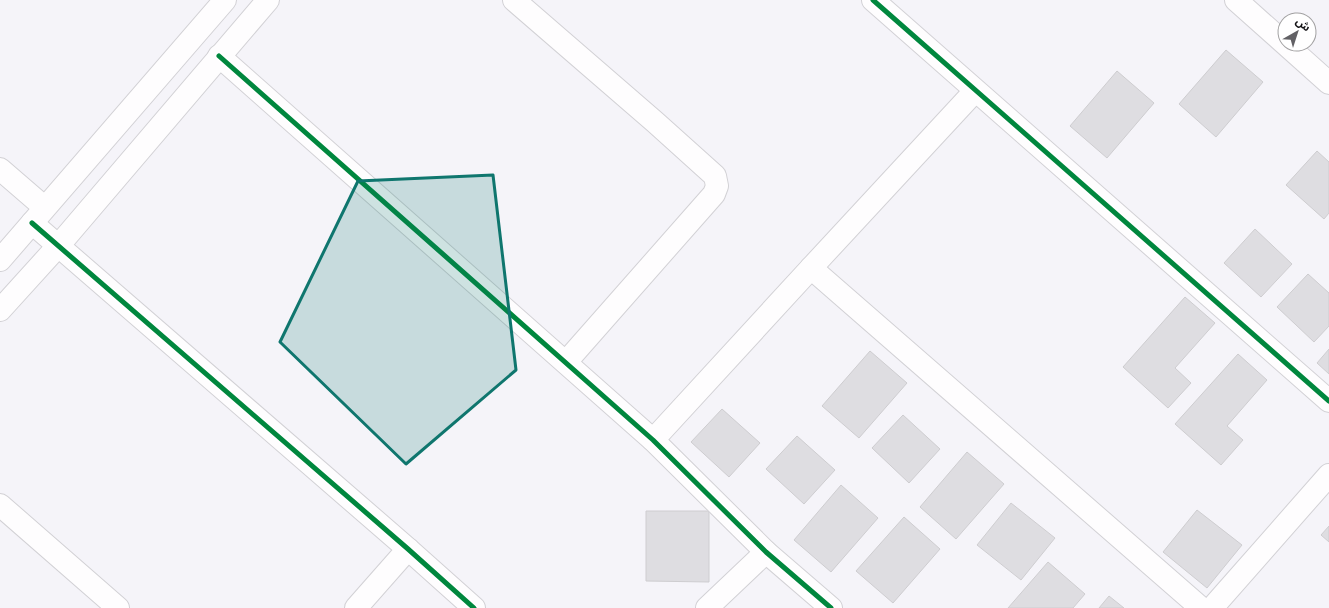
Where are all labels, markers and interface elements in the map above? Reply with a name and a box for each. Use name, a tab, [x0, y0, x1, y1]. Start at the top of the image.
north arrow	[1277, 12, 1317, 52]
text: ش	[1293, 15, 1313, 34]

